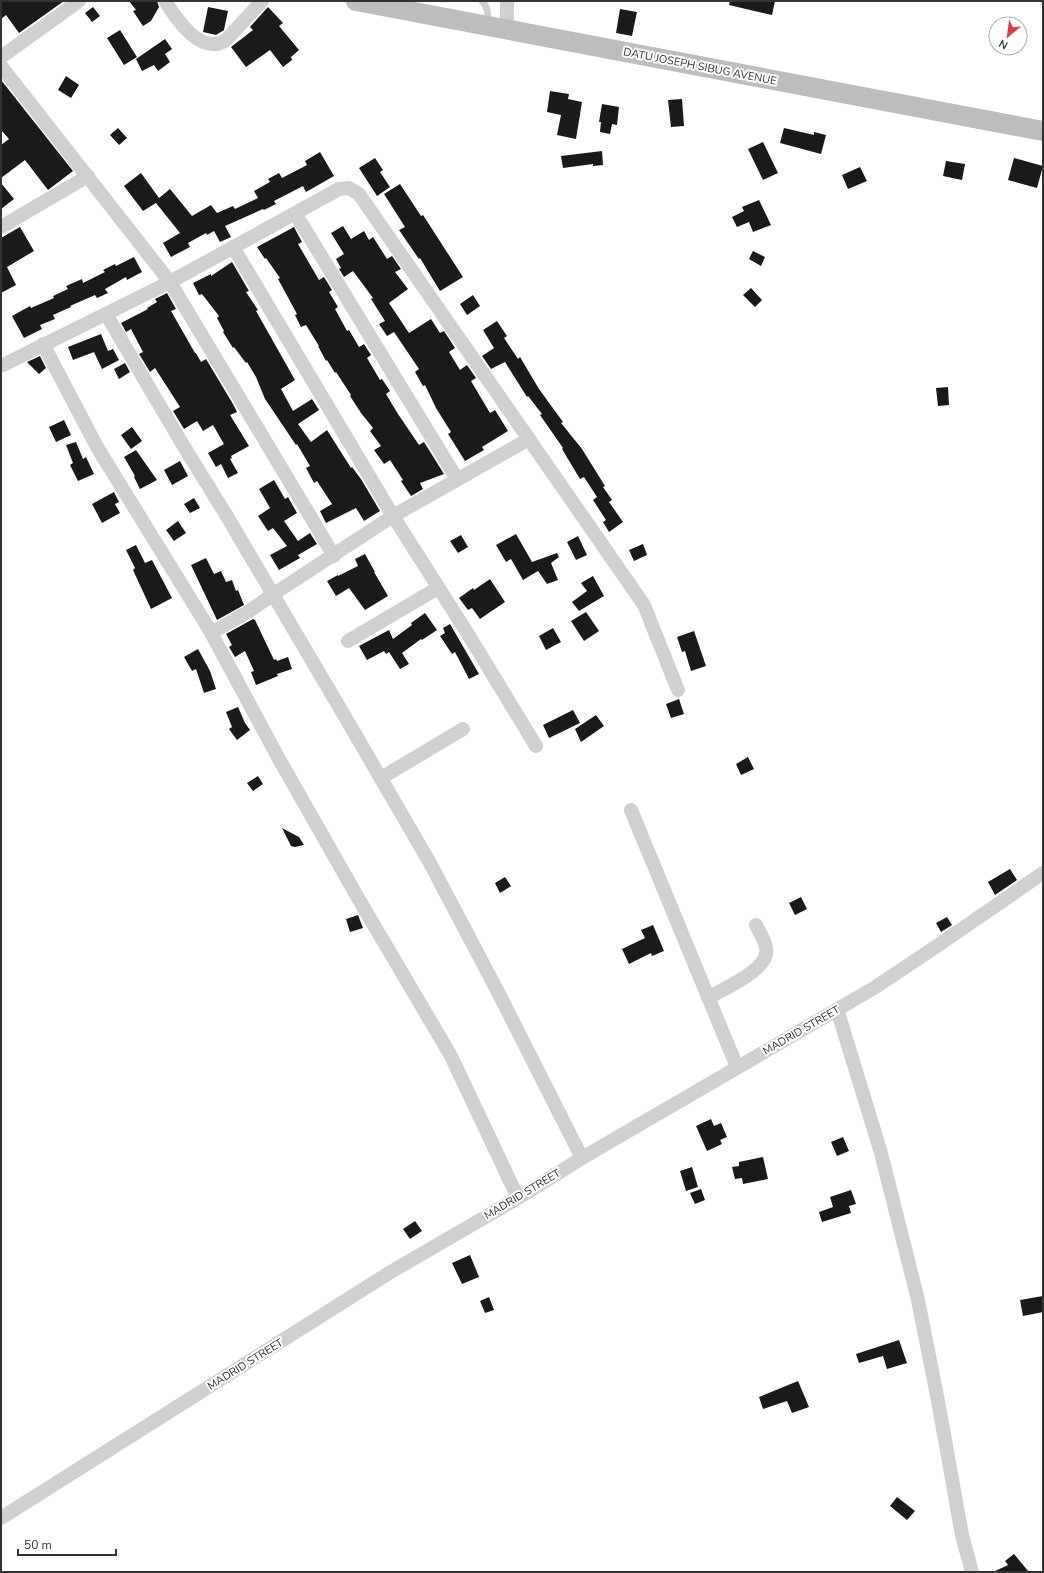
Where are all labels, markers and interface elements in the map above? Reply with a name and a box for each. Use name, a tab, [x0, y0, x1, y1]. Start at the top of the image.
north arrow	[988, 16, 1028, 56]
text: N	[996, 36, 1011, 53]
street label: DATU JOSEPH SIBUG AVENUE	[622, 44, 778, 89]
street label: MADRID STREET	[760, 1002, 843, 1059]
street label: MADRID STREET	[481, 1165, 564, 1223]
street label: MADRID STREET	[205, 1335, 286, 1394]
scale bar	[18, 1531, 116, 1557]
text: 50 m	[24, 1537, 52, 1553]

